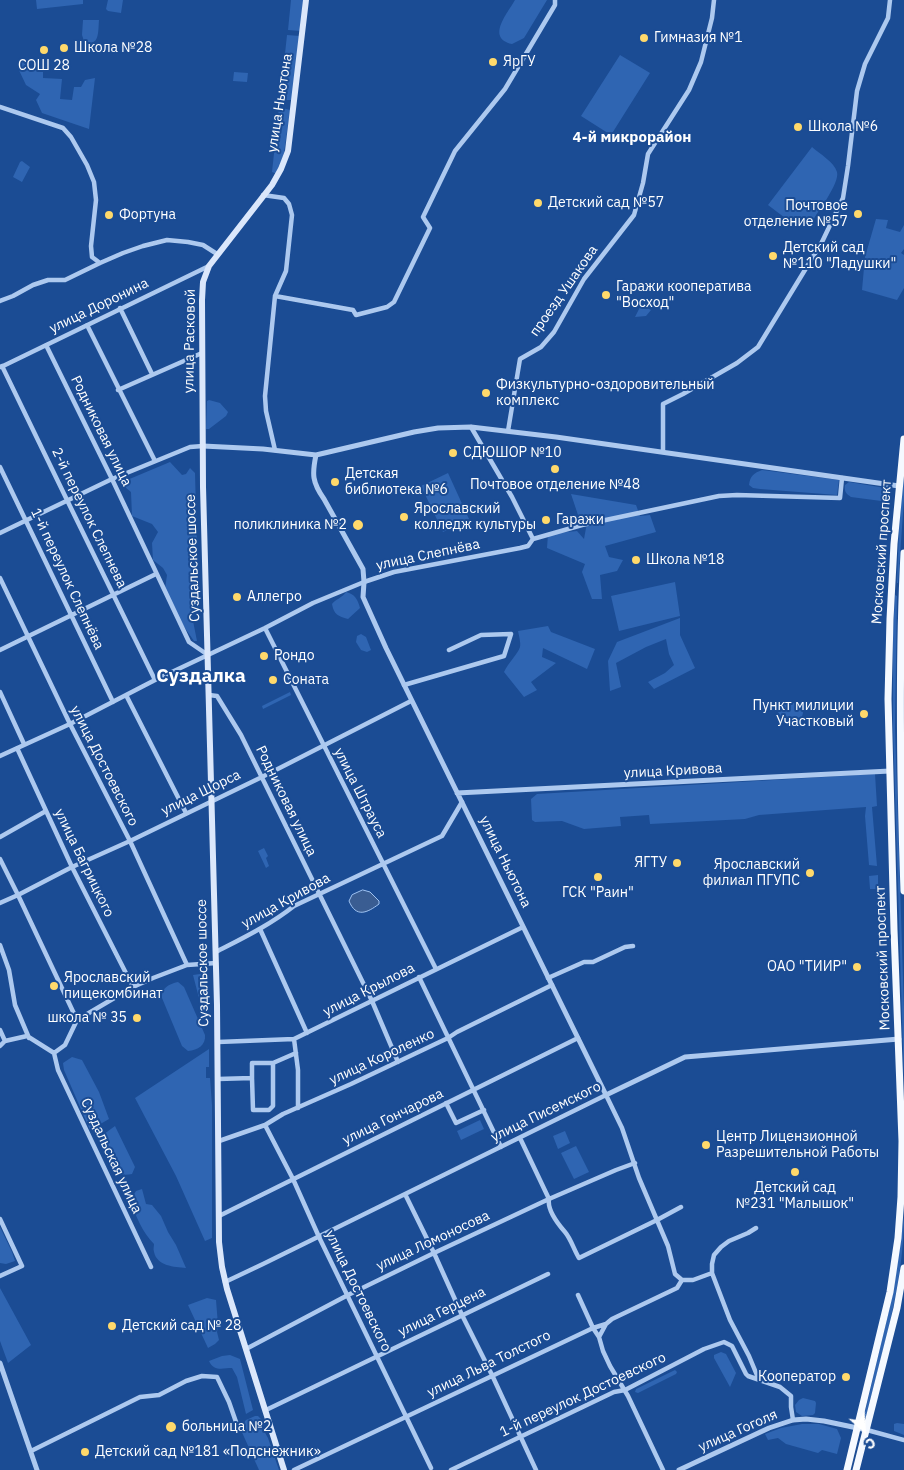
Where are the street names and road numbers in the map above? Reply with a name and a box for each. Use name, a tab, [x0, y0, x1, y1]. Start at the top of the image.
street label: улица Ньютона	[264, 52, 296, 154]
street label: проезд Ушакова	[526, 242, 602, 340]
street label: улица Доронина	[47, 275, 151, 337]
street label: улица Расковой	[181, 289, 199, 393]
street label: Родниковая улица	[67, 373, 135, 489]
street label: 2-й переулок Слепнева	[48, 445, 130, 591]
street label: Московский проспект	[869, 479, 895, 625]
street label: Суздальское шоссе	[182, 494, 204, 622]
street label: 1-й переулок Слепнёва	[27, 506, 107, 652]
street label: улица Слепнёва	[375, 536, 481, 574]
street label: улица Достоевского	[66, 703, 142, 829]
street label: Родниковая улица	[252, 743, 320, 859]
street label: улица Штрауса	[330, 745, 390, 841]
street label: улица Кривова	[623, 760, 723, 782]
street label: улица Щорса	[158, 767, 244, 819]
street label: улица Багрицкого	[51, 806, 117, 920]
street label: улица Ньютона	[476, 813, 534, 911]
street label: улица Кривова	[239, 870, 333, 932]
street label: Московский проспект	[872, 885, 894, 1031]
street label: Суздальское шоссе	[193, 899, 213, 1027]
street label: улица Крылова	[320, 960, 418, 1020]
street label: улица Короленко	[327, 1025, 437, 1089]
street label: улица Писемского	[488, 1078, 604, 1146]
street label: улица Гончарова	[340, 1085, 446, 1149]
street label: Суздальская улица	[77, 1096, 145, 1216]
street label: улица Ломоносова	[374, 1207, 492, 1275]
street label: улица Достоевского	[321, 1228, 395, 1354]
street label: улица Герцена	[396, 1284, 488, 1340]
street label: улица Льва Толстого	[425, 1327, 553, 1401]
street label: 1-й переулок Достоевского	[497, 1349, 669, 1441]
street label: улица Гоголя	[696, 1406, 780, 1456]

